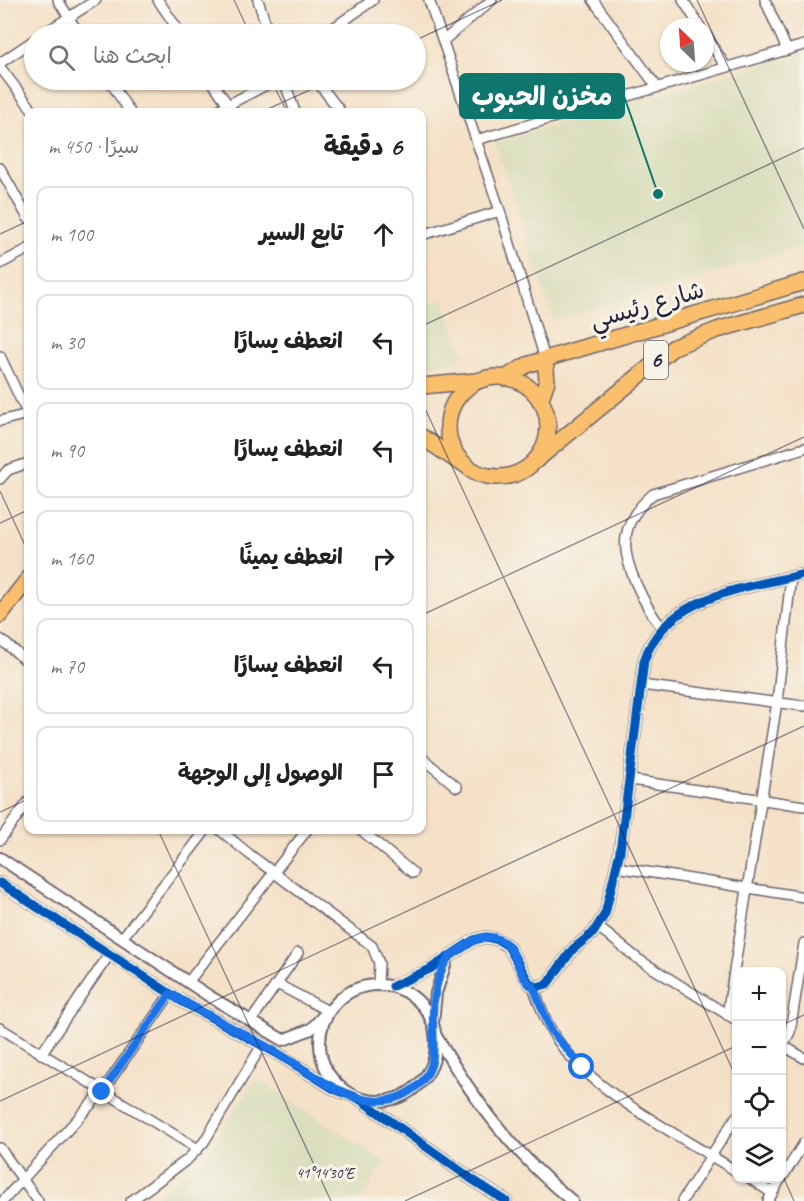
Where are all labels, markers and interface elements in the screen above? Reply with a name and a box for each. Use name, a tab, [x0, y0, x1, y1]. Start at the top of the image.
north arrow	[660, 18, 714, 72]
search box	[24, 24, 426, 90]
icon: search	[45, 41, 78, 74]
text: ابحث هنا	[93, 42, 172, 70]
callout: مخزن الحبوب	[460, 74, 624, 118]
text: مخزن الحبوب	[472, 80, 612, 113]
text: 6 دقيقة	[323, 130, 402, 163]
text: سيرًا · 450 m	[48, 134, 139, 159]
icon: ahead	[367, 218, 400, 251]
text: تابع السير	[259, 219, 343, 247]
text: 100 m	[50, 222, 93, 247]
street label: شارع رئيسي	[586, 274, 709, 341]
icon: left	[367, 326, 400, 359]
text: انعطف يسارًا	[234, 327, 343, 355]
text: 30 m	[50, 330, 84, 355]
road number: 6	[644, 341, 668, 379]
icon: left	[367, 434, 400, 467]
text: انعطف يسارًا	[234, 435, 343, 463]
text: 90 m	[50, 438, 84, 463]
icon: right	[367, 542, 400, 575]
text: انعطف يمينًا	[239, 543, 343, 571]
text: 160 m	[50, 546, 93, 571]
icon: left	[367, 650, 400, 683]
text: انعطف يسارًا	[234, 651, 343, 679]
text: 70 m	[50, 654, 84, 679]
icon: arrive	[367, 758, 400, 791]
text: الوصول إلى الوجهة	[178, 759, 343, 787]
map controls	[732, 967, 786, 1183]
button: +	[732, 967, 786, 1021]
button: −	[732, 1021, 786, 1075]
route start	[568, 1053, 594, 1079]
button: locate	[732, 1075, 786, 1129]
route end	[88, 1078, 114, 1104]
button: layers	[732, 1129, 786, 1183]
text: 41°14'30"E	[296, 1164, 356, 1183]

